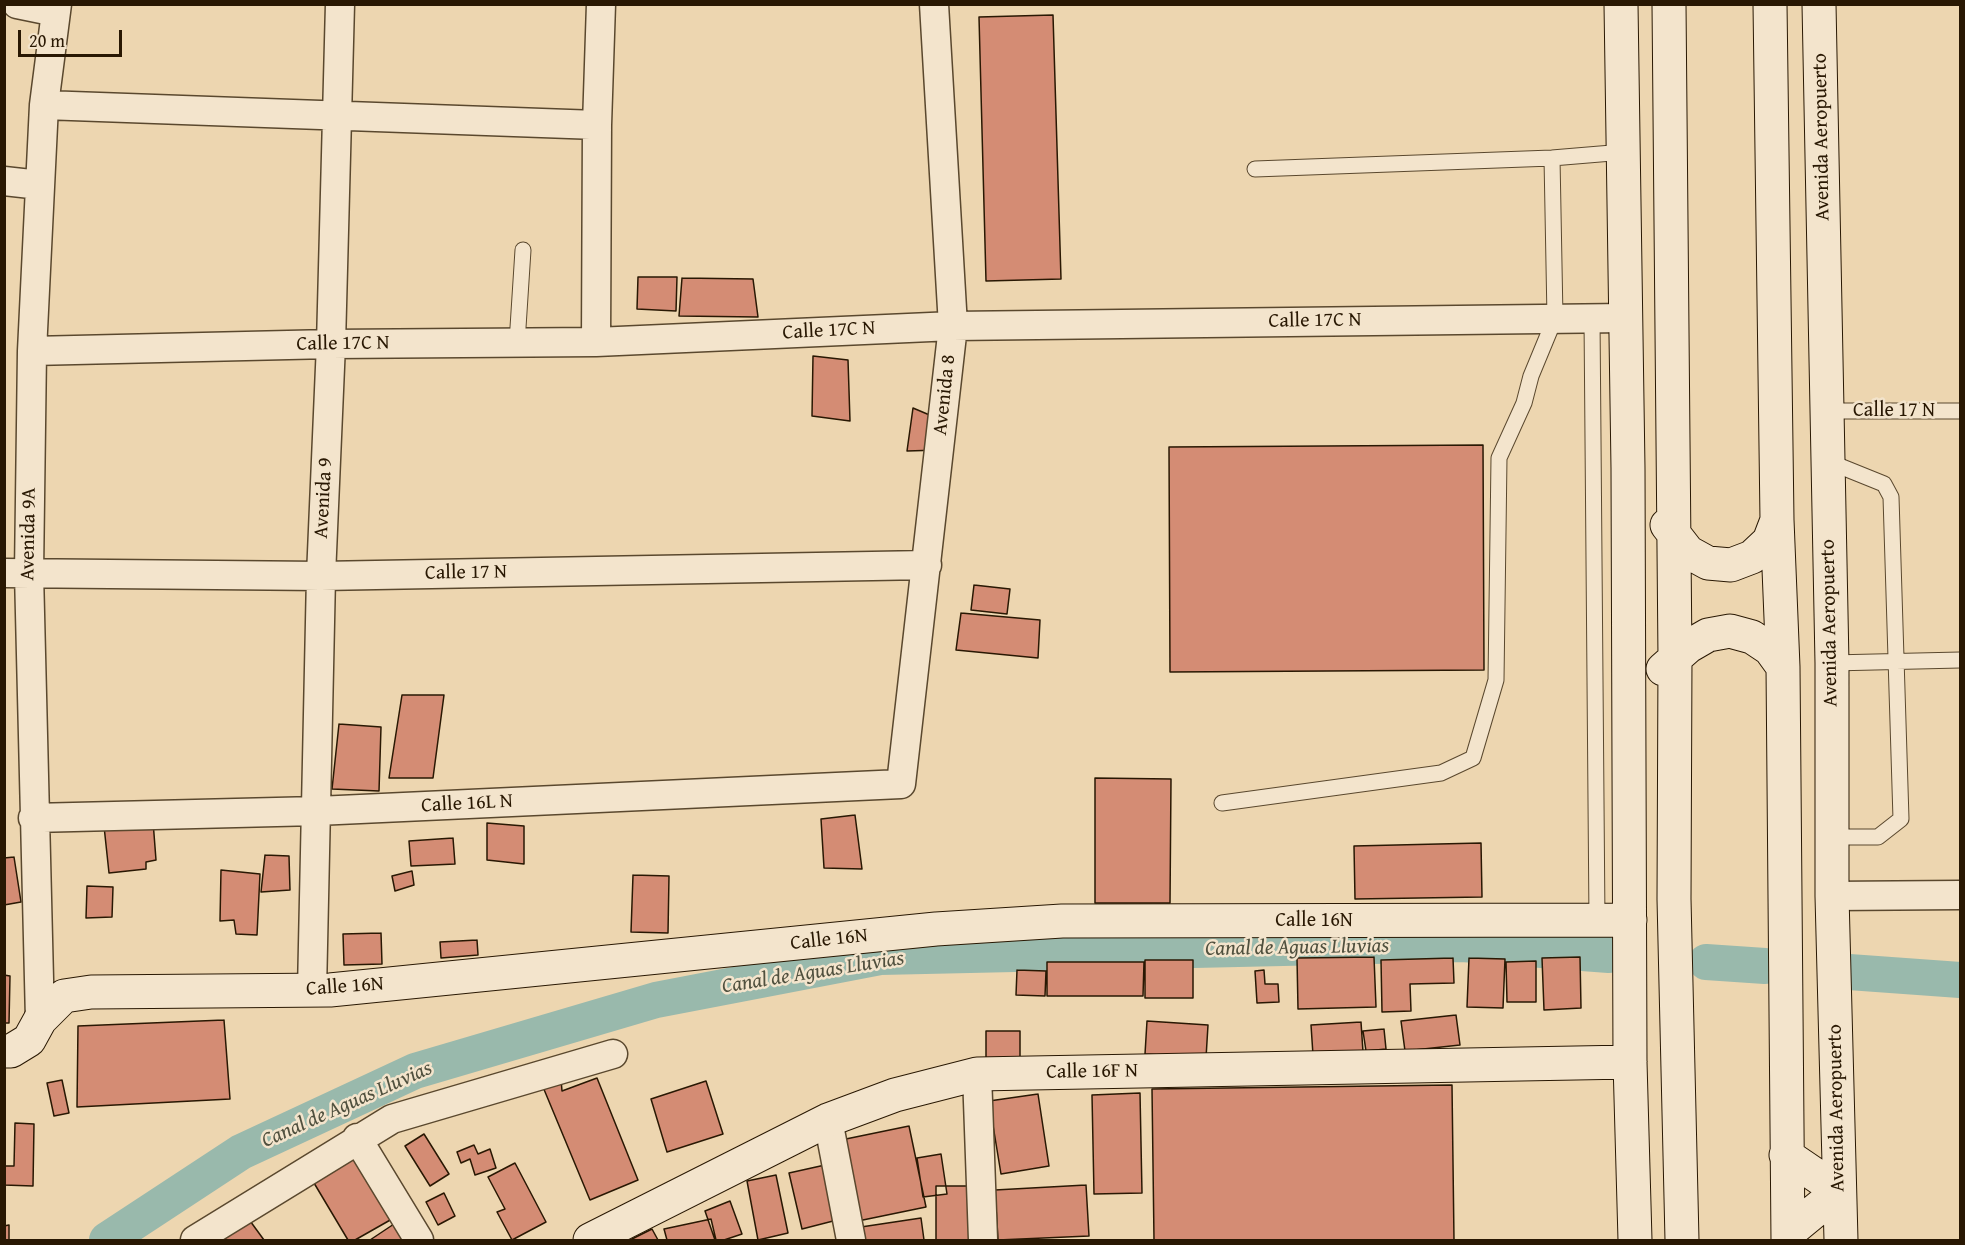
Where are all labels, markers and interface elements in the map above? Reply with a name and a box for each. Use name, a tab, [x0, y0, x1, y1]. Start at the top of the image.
scale bar	[21, 18, 124, 56]
text: 20 m	[29, 27, 65, 54]
street label: Avenida Aeropuerto	[1809, 53, 1835, 221]
street label: Calle 17C N	[1268, 308, 1362, 334]
street label: Calle 17C N	[782, 317, 876, 345]
street label: Calle 17C N	[296, 331, 390, 357]
street label: Avenida 8	[929, 353, 961, 437]
street label: Calle 17 N	[1853, 399, 1935, 423]
street label: Avenida 9	[310, 457, 338, 539]
street label: Avenida 9A	[16, 487, 42, 581]
street label: Avenida Aeropuerto	[1817, 539, 1843, 707]
street label: Calle 17 N	[425, 560, 507, 586]
street label: Calle 16L N	[421, 790, 513, 818]
street label: Calle 16N	[1275, 909, 1353, 933]
street label: Calle 16N	[789, 924, 869, 956]
water label: Canal de Aguas Lluvias	[1205, 934, 1389, 962]
water label: Canal de Aguas Lluvias	[720, 946, 906, 1000]
street label: Calle 16N	[305, 972, 385, 1002]
street label: Avenida Aeropuerto	[1824, 1024, 1850, 1192]
water label: Canal de Aguas Lluvias	[258, 1056, 436, 1154]
street label: Calle 16F N	[1046, 1059, 1138, 1085]

